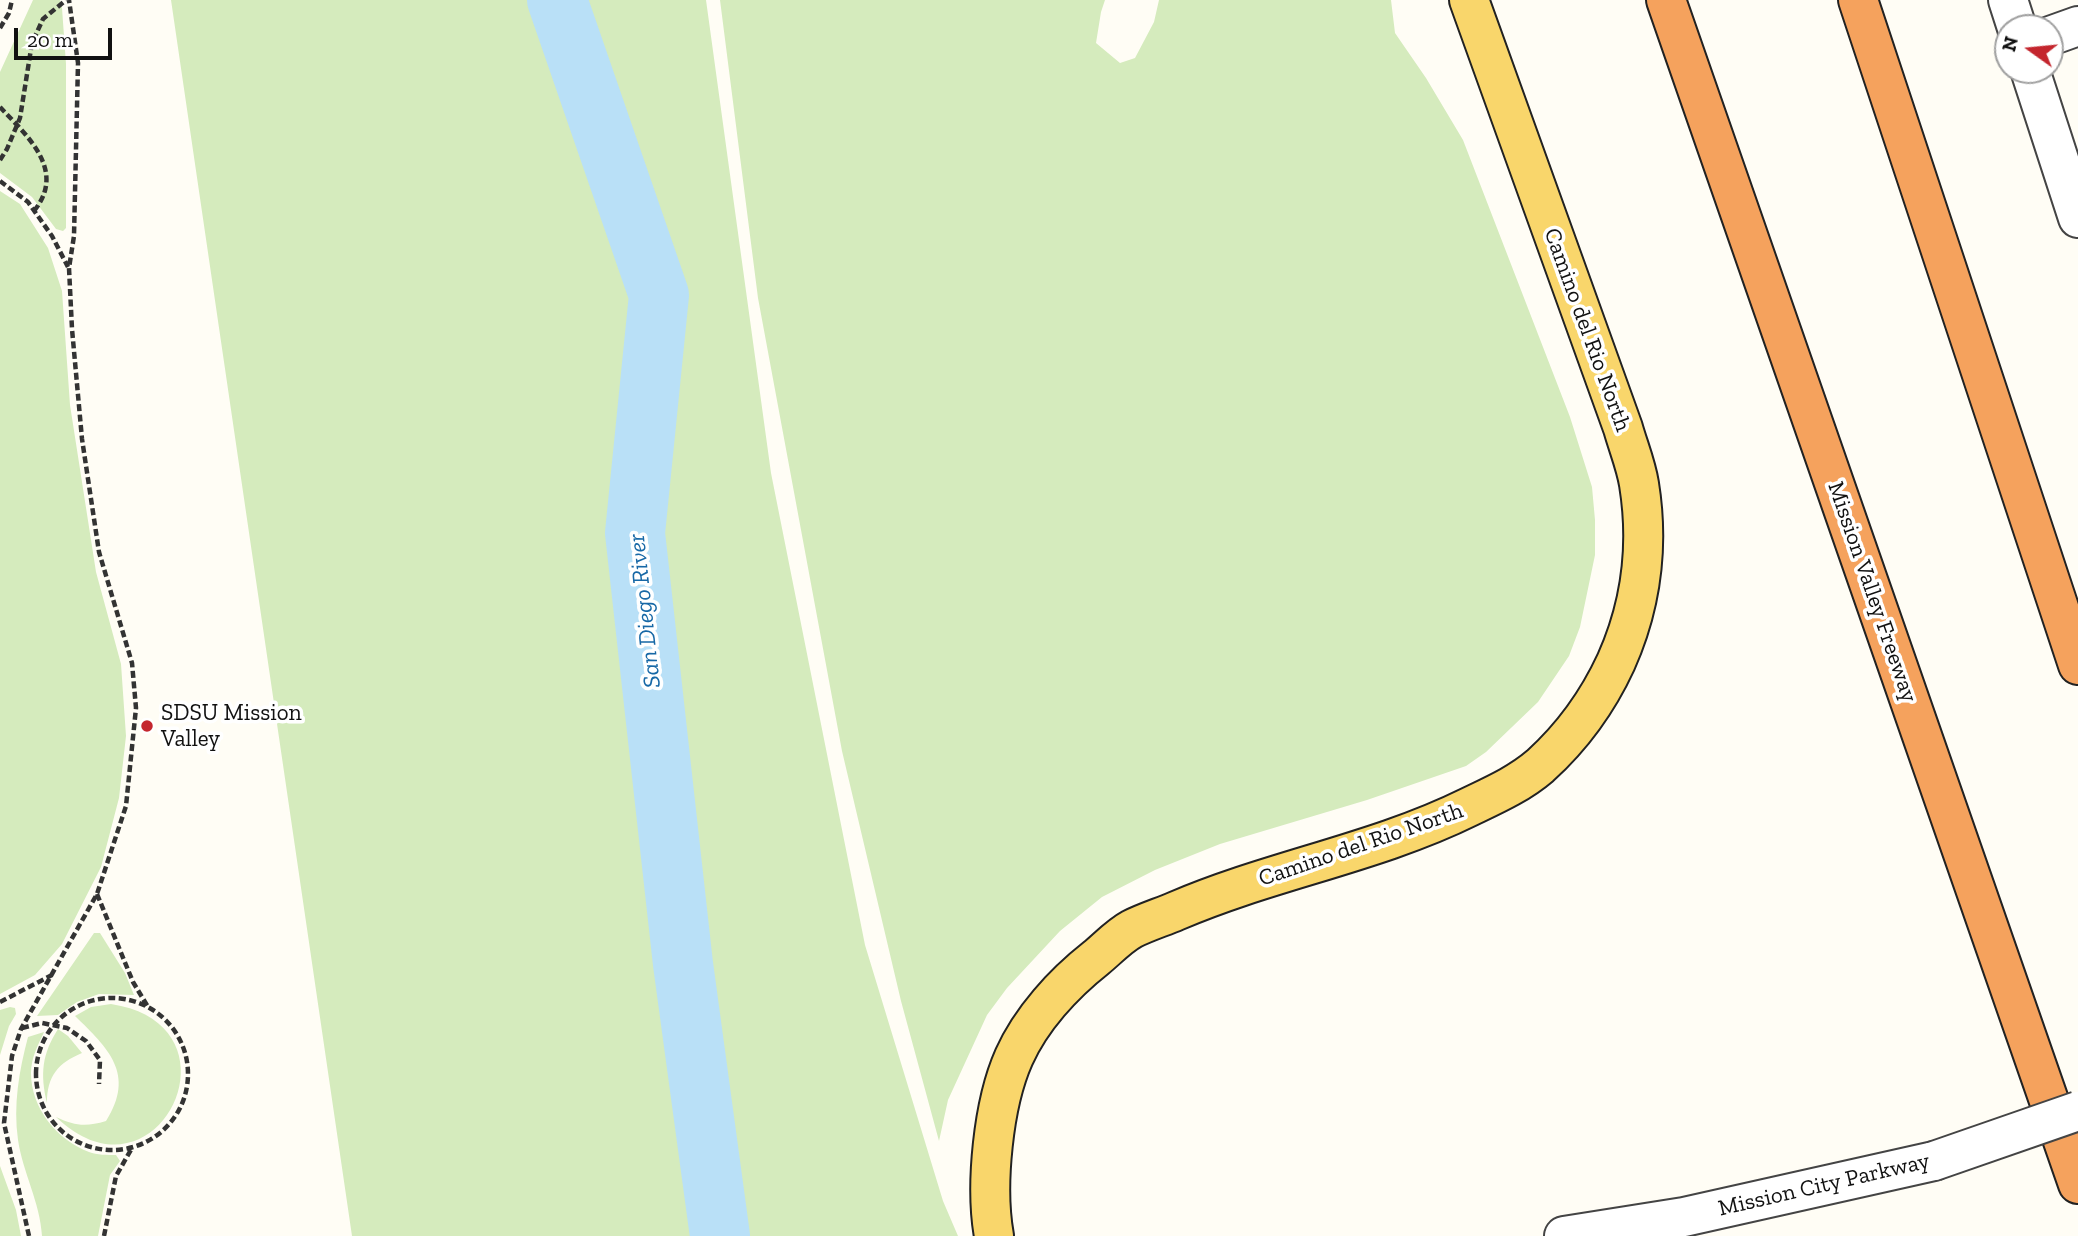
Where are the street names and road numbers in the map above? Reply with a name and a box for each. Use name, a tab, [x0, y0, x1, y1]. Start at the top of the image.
street label: Camino del Rio North	[1537, 225, 1637, 435]
street label: Mission Valley Freeway	[1821, 478, 1923, 706]
street label: Camino del Rio North	[1255, 797, 1467, 893]
street label: Mission City Parkway	[1716, 1147, 1932, 1223]

